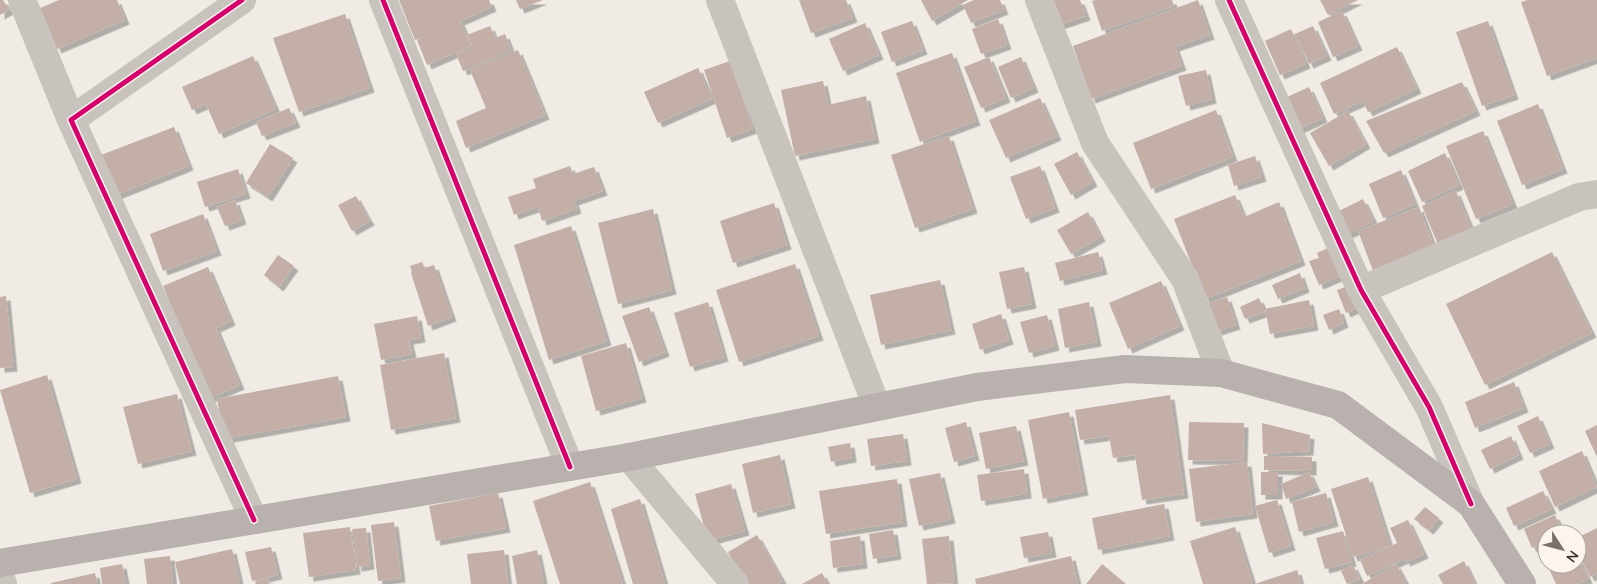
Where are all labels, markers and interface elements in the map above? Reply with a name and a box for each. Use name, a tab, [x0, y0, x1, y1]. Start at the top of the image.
north arrow	[1537, 524, 1587, 574]
text: N	[1562, 547, 1583, 566]

